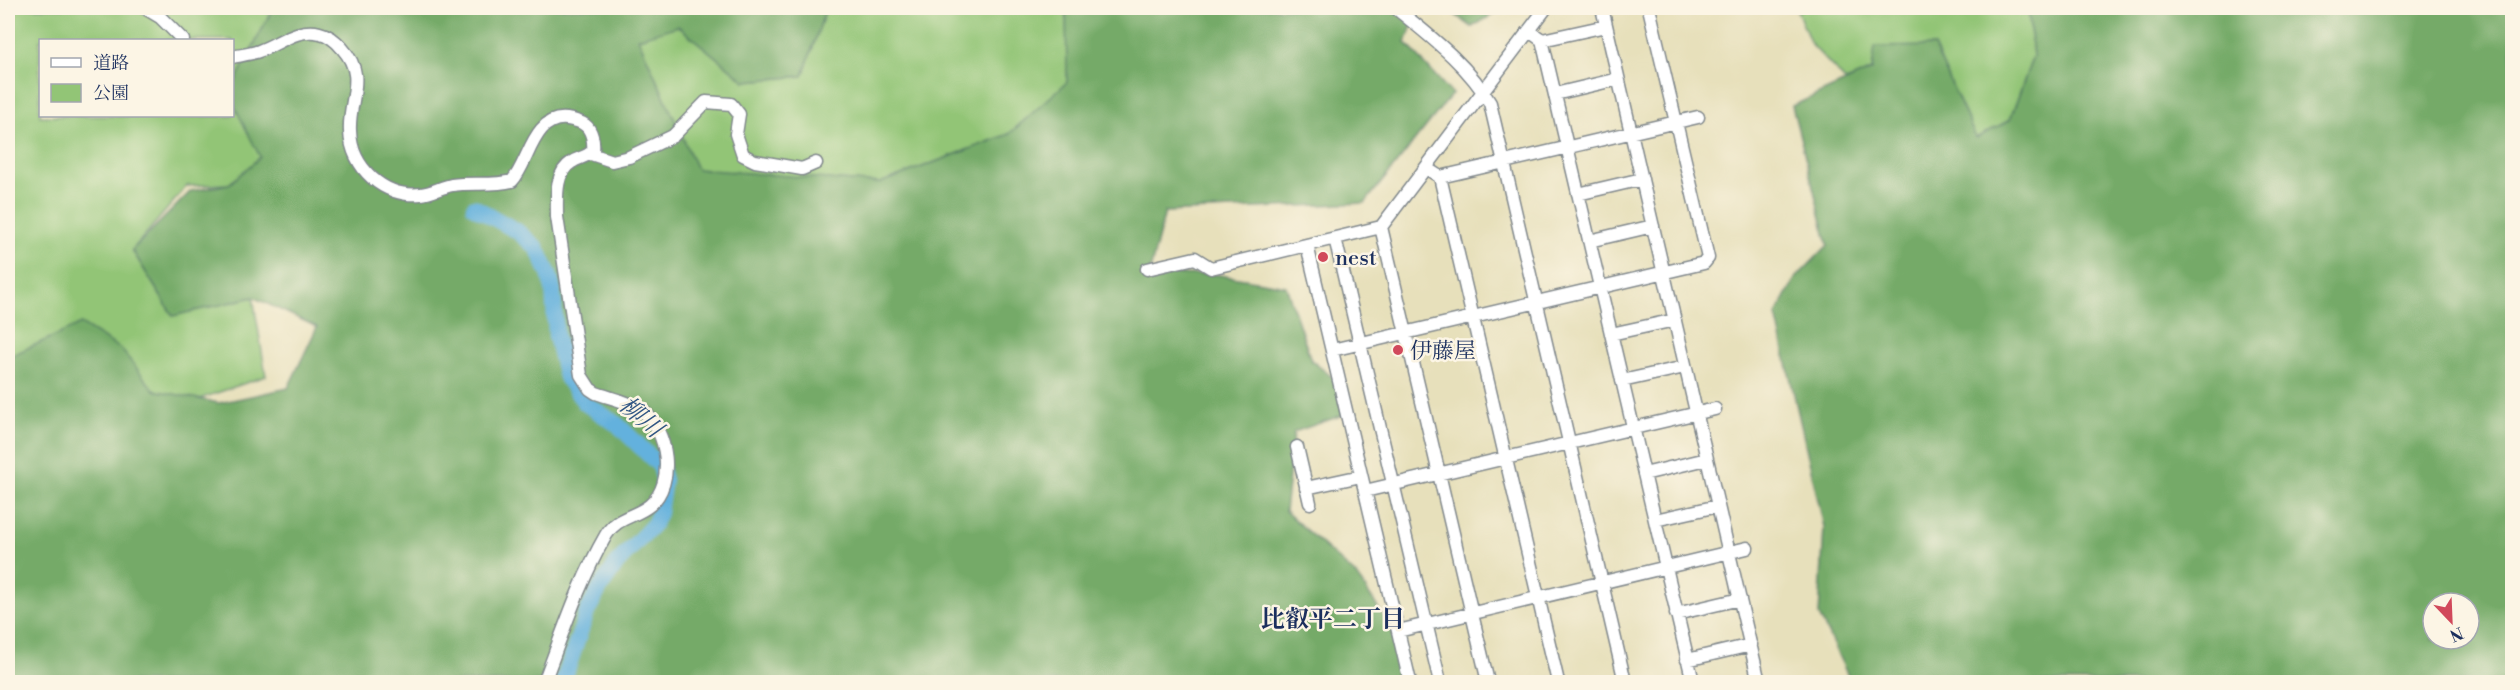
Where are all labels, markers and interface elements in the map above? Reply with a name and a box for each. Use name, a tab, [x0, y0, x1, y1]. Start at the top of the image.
legend	[39, 39, 234, 117]
text: 道路	[93, 52, 129, 75]
text: 公園	[93, 82, 129, 105]
place label: nest	[1335, 245, 1377, 272]
marker: nest	[1316, 250, 1330, 264]
place label: 伊藤屋	[1410, 338, 1476, 365]
marker: 伊藤屋	[1391, 343, 1405, 357]
water label: 柳川	[612, 391, 671, 447]
north arrow	[2421, 591, 2481, 651]
district label: 比叡平二丁目	[1261, 605, 1405, 635]
text: N	[2446, 622, 2466, 646]

